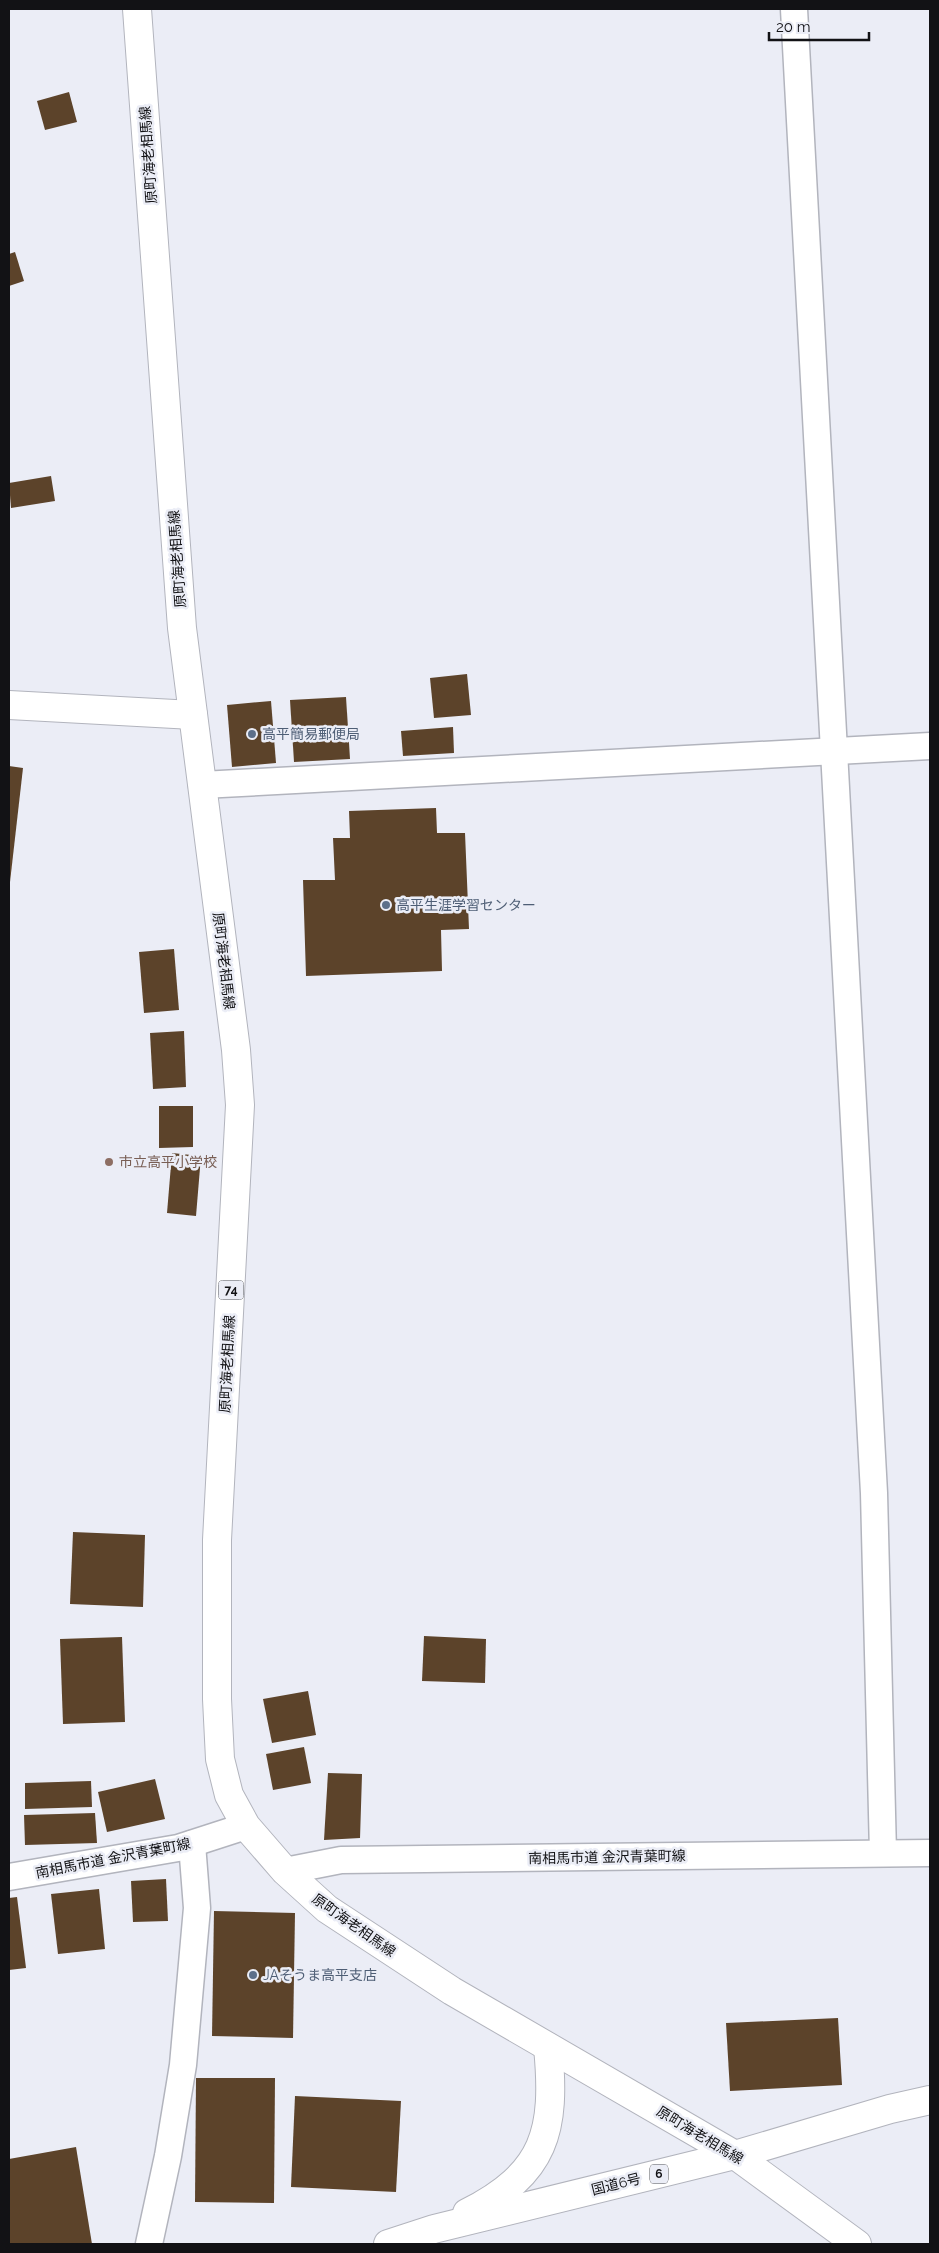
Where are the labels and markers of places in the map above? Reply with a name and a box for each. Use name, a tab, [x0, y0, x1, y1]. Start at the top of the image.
place label: 高平簡易郵便局	[262, 726, 360, 742]
marker: 高平簡易郵便局	[246, 728, 258, 740]
place label: 高平生涯学習センター	[396, 897, 536, 913]
marker: 高平生涯学習センター	[380, 899, 392, 911]
place label: 市立高平小学校	[119, 1154, 217, 1170]
marker: 市立高平小学校	[103, 1156, 115, 1168]
place label: JAそうま高平支店	[263, 1967, 377, 1983]
marker: JAそうま高平支店	[247, 1969, 259, 1981]

